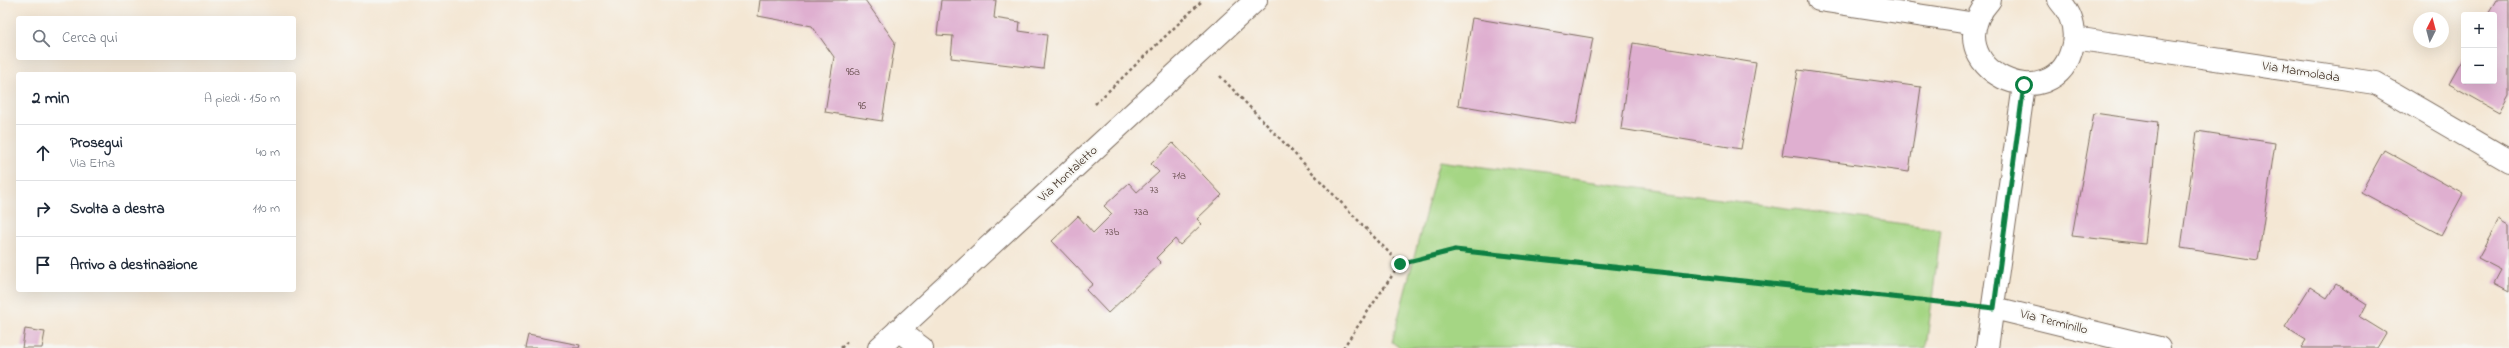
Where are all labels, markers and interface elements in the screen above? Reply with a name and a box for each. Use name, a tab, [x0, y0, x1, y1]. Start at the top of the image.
north arrow	[2413, 12, 2449, 48]
map controls	[2461, 12, 2497, 84]
button: +	[2461, 12, 2497, 48]
search box	[16, 16, 296, 60]
icon: search	[30, 27, 52, 49]
text: Cerca qui	[62, 27, 118, 49]
button: −	[2461, 48, 2497, 84]
street label: Via Marmolada	[2260, 56, 2341, 88]
house number: 96a	[846, 64, 860, 80]
route start	[2015, 76, 2033, 94]
text: 2 min	[32, 86, 69, 111]
text: A piedi · 150 m	[204, 89, 280, 108]
house number: 96	[858, 98, 866, 114]
text: Prosegui	[70, 132, 123, 154]
street label: Via Montaletto	[1033, 141, 1102, 207]
icon: ahead	[32, 142, 54, 164]
text: 40 m	[256, 143, 280, 162]
text: Via Etna	[70, 154, 115, 173]
house number: 71a	[1172, 168, 1186, 184]
house number: 73	[1149, 182, 1159, 198]
icon: right	[32, 198, 54, 220]
text: Svolta a destra	[70, 198, 165, 220]
text: 110 m	[253, 199, 280, 218]
house number: 73a	[1133, 204, 1149, 220]
house number: 73b	[1105, 224, 1120, 240]
icon: arrive	[32, 254, 54, 276]
text: Arrivo a destinazione	[70, 254, 197, 276]
route end	[1391, 255, 1409, 273]
street label: Via Terminillo	[2017, 304, 2090, 340]

